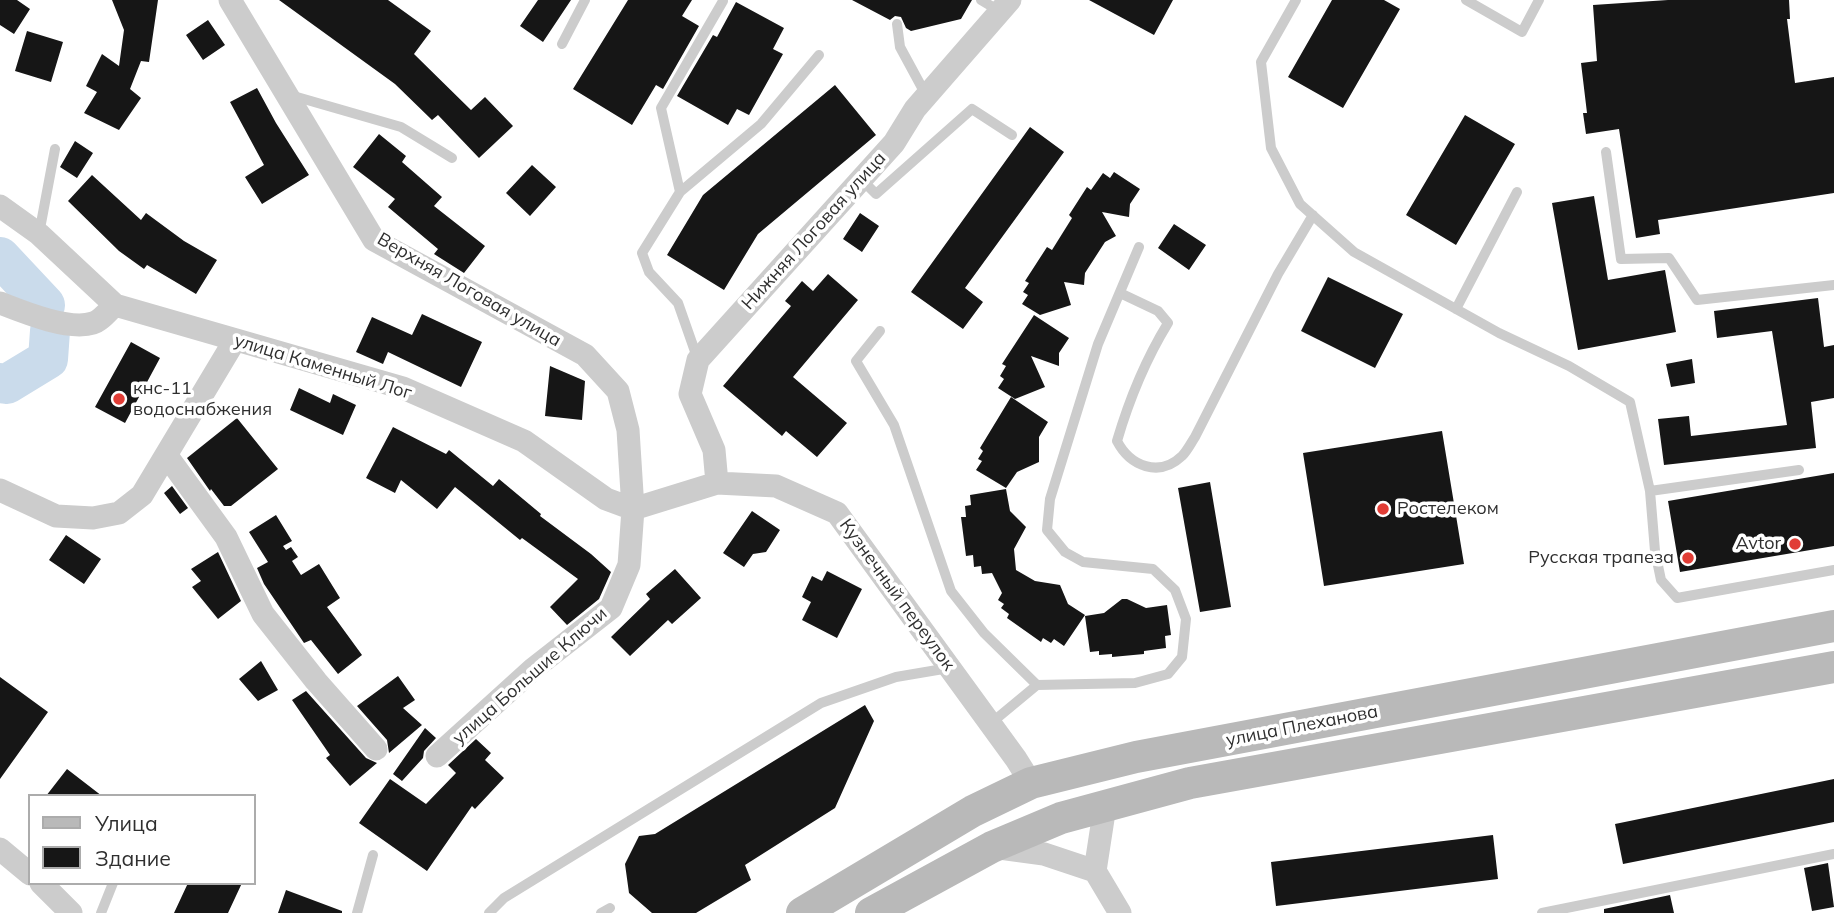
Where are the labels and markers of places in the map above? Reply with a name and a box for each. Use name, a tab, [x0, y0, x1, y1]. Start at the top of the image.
place label: кнс-11 водоснабжения	[133, 378, 272, 420]
marker: кнс-11 водоснабжения	[111, 391, 127, 407]
place label: Ростелеком	[1397, 498, 1499, 520]
marker: Ростелеком	[1375, 501, 1391, 517]
place label: Avtor	[1736, 533, 1781, 555]
marker: Avtor	[1787, 536, 1803, 552]
place label: Русская трапеза	[1528, 547, 1674, 569]
marker: Русская трапеза	[1680, 550, 1696, 566]

